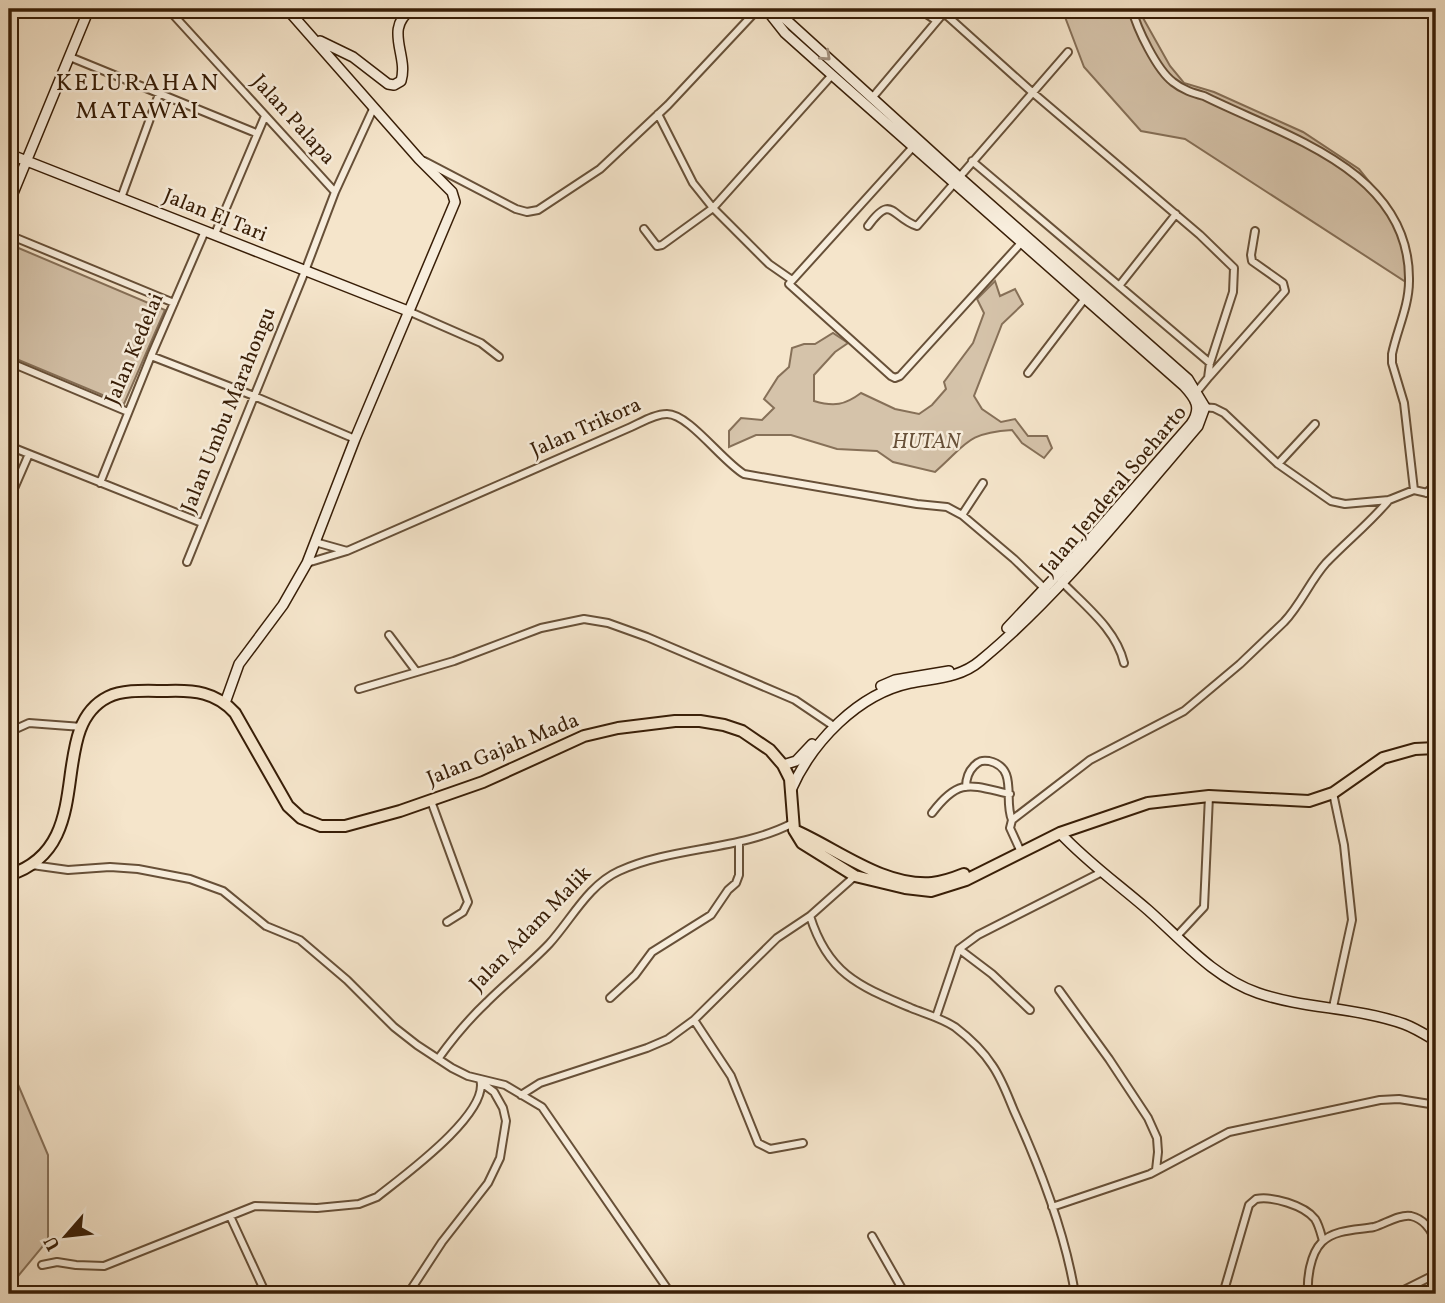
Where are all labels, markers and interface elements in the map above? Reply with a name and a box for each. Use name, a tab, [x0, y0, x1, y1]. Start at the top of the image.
one-way arrow	[818, 48, 831, 61]
district label: KELURAHAN MATAWAI	[56, 67, 220, 129]
street label: Jalan Palapa	[245, 68, 341, 172]
street label: Jalan El Tari	[159, 182, 271, 250]
street label: Jalan Kedelai	[98, 289, 172, 409]
street label: Jalan Umbu Marahongu	[174, 303, 284, 517]
street label: Jalan Trikora	[526, 391, 646, 465]
street label: Jalan Jenderal Soeharto	[1034, 399, 1194, 583]
park label: HUTAN	[892, 428, 962, 457]
street label: Jalan Gajah Mada	[422, 706, 584, 794]
street label: Jalan Adam Malik	[463, 859, 599, 998]
north arrow	[32, 1202, 102, 1272]
text: U	[38, 1231, 67, 1255]

